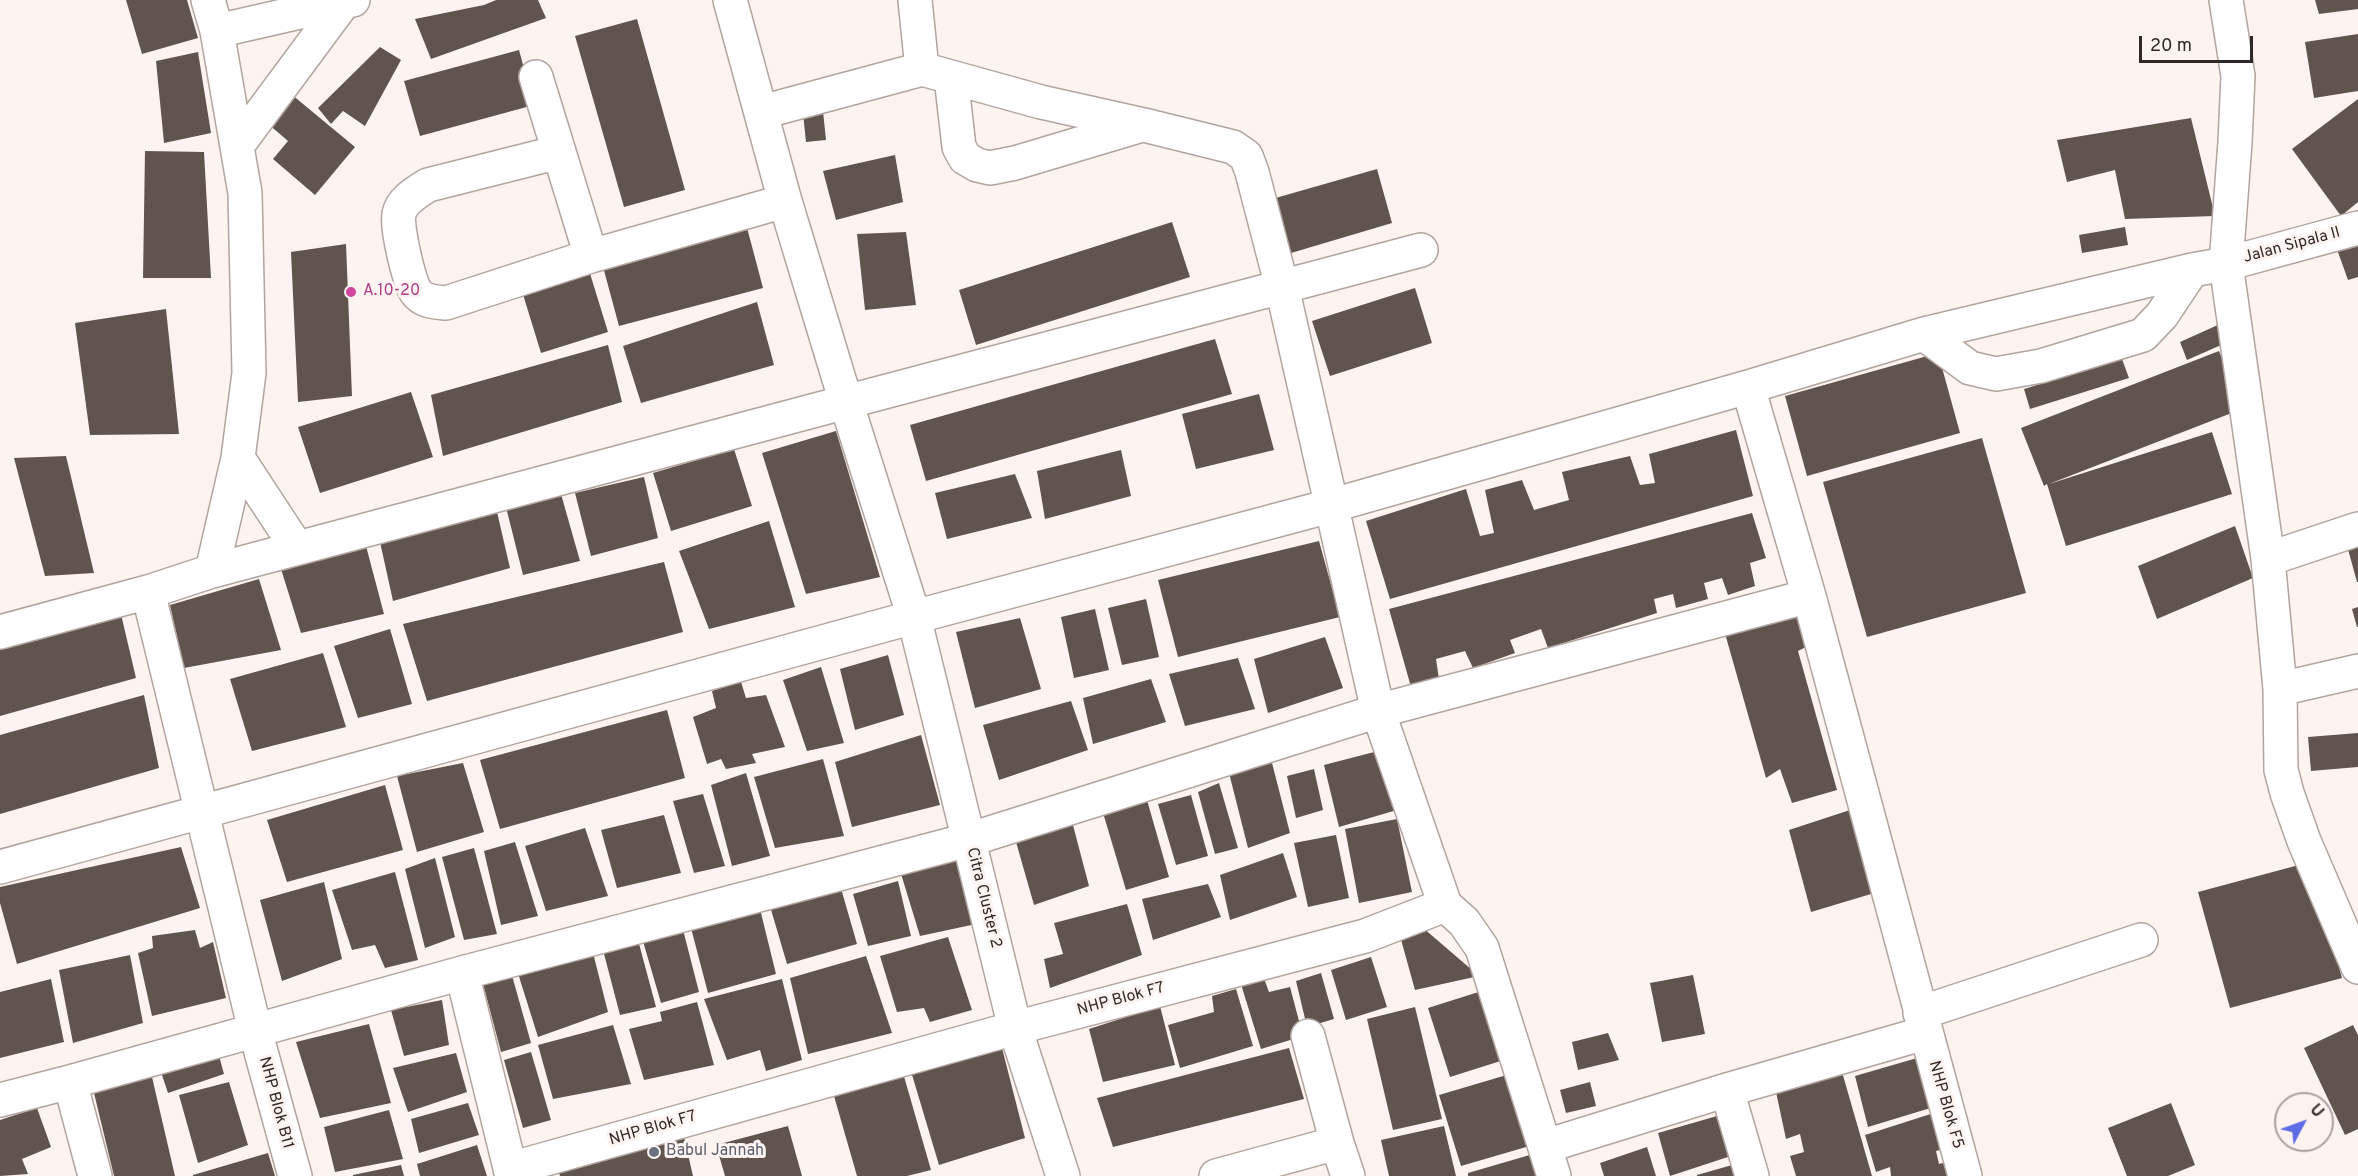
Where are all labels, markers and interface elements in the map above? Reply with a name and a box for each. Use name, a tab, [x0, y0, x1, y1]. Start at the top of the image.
scale bar	[2142, 24, 2256, 62]
text: 20 m	[2150, 35, 2192, 58]
street label: Jalan Sipala II	[2241, 224, 2343, 268]
place label: A.10-20	[363, 282, 420, 302]
marker: A.10-20	[344, 285, 358, 299]
street label: Citra Cluster 2	[961, 846, 1005, 950]
street label: NHP Blok F7	[1075, 979, 1167, 1021]
street label: NHP Blok B11	[253, 1055, 297, 1151]
street label: NHP Blok F5	[1923, 1059, 1967, 1151]
north arrow	[2274, 1092, 2334, 1152]
text: U	[2305, 1101, 2327, 1122]
street label: NHP Blok F7	[607, 1107, 699, 1151]
place label: Babul Jannah	[666, 1142, 764, 1162]
marker: Babul Jannah	[647, 1145, 661, 1159]

